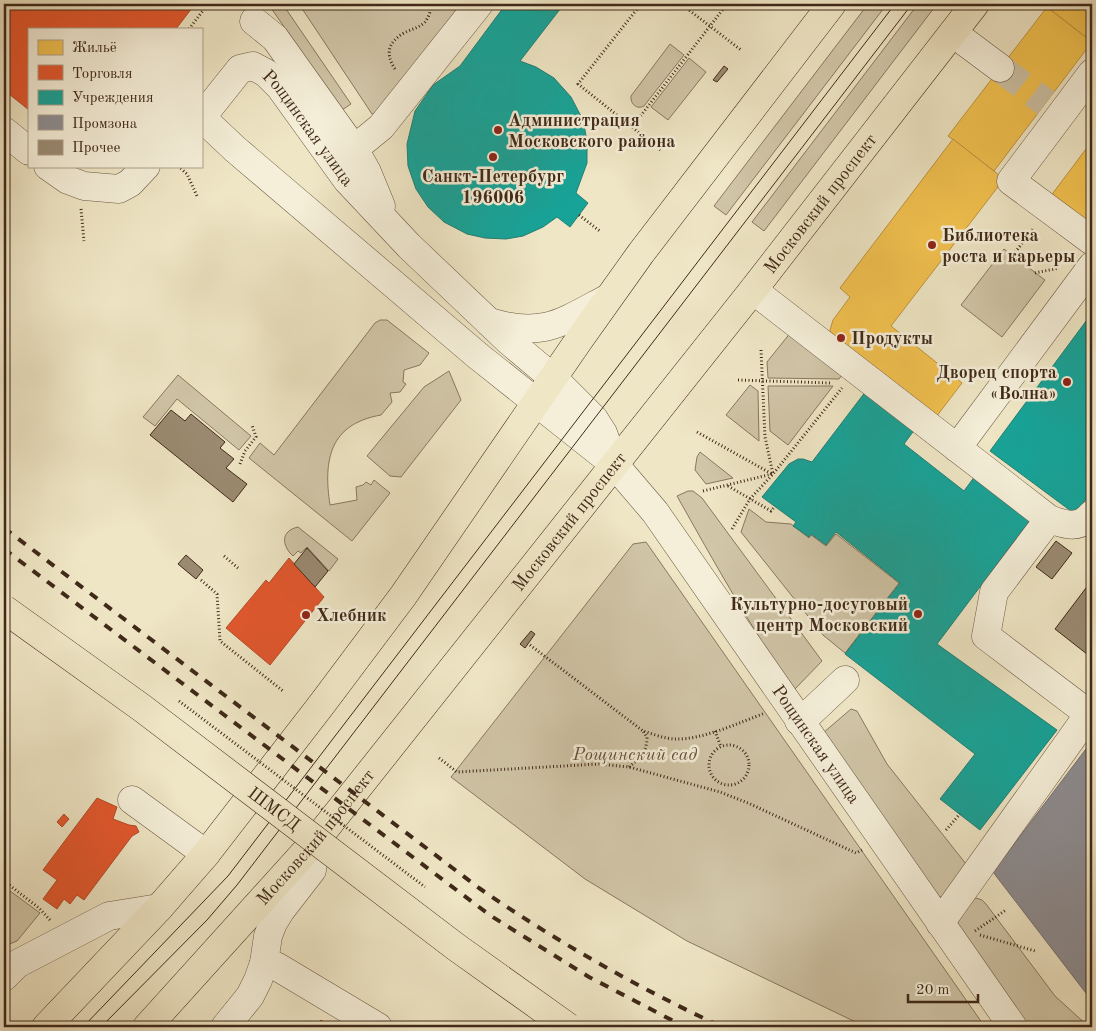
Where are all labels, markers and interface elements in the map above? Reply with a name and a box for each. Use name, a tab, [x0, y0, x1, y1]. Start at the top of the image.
legend	[28, 28, 202, 168]
text: Жильё	[72, 41, 117, 56]
text: Торговля	[72, 67, 133, 82]
street label: Рощинская улица	[258, 67, 356, 190]
text: Учреждения	[72, 91, 154, 106]
place label: Администрация Московского района	[508, 112, 676, 151]
text: Промзона	[72, 117, 138, 132]
marker: Администрация Московского района	[492, 124, 504, 136]
street label: Московский проспект	[761, 131, 881, 277]
text: Прочее	[72, 141, 120, 156]
marker: Санкт-Петербург 196006	[487, 151, 499, 163]
place label: Санкт-Петербург 196006	[422, 168, 564, 207]
place label: Библиотека роста и карьеры	[942, 227, 1075, 266]
marker: Библиотека роста и карьеры	[926, 239, 938, 251]
place label: Продукты	[851, 330, 933, 348]
marker: Продукты	[835, 332, 847, 344]
place label: Дворец спорта «Волна»	[936, 364, 1057, 403]
marker: Дворец спорта «Волна»	[1061, 376, 1073, 388]
street label: Московский проспект	[510, 449, 630, 595]
place label: Культурно-досуговый центр Московский	[730, 596, 908, 635]
place label: Хлебник	[316, 607, 387, 625]
marker: Культурно-досуговый центр Московский	[912, 608, 924, 620]
marker: Хлебник	[300, 609, 312, 621]
street label: Рощинская улица	[768, 682, 863, 807]
park label: Рощинский сад	[572, 746, 697, 764]
street label: Московский проспект	[254, 766, 379, 909]
street label: ШМСД	[244, 784, 303, 835]
scale bar	[908, 971, 978, 1003]
text: 20 m	[916, 983, 950, 998]

